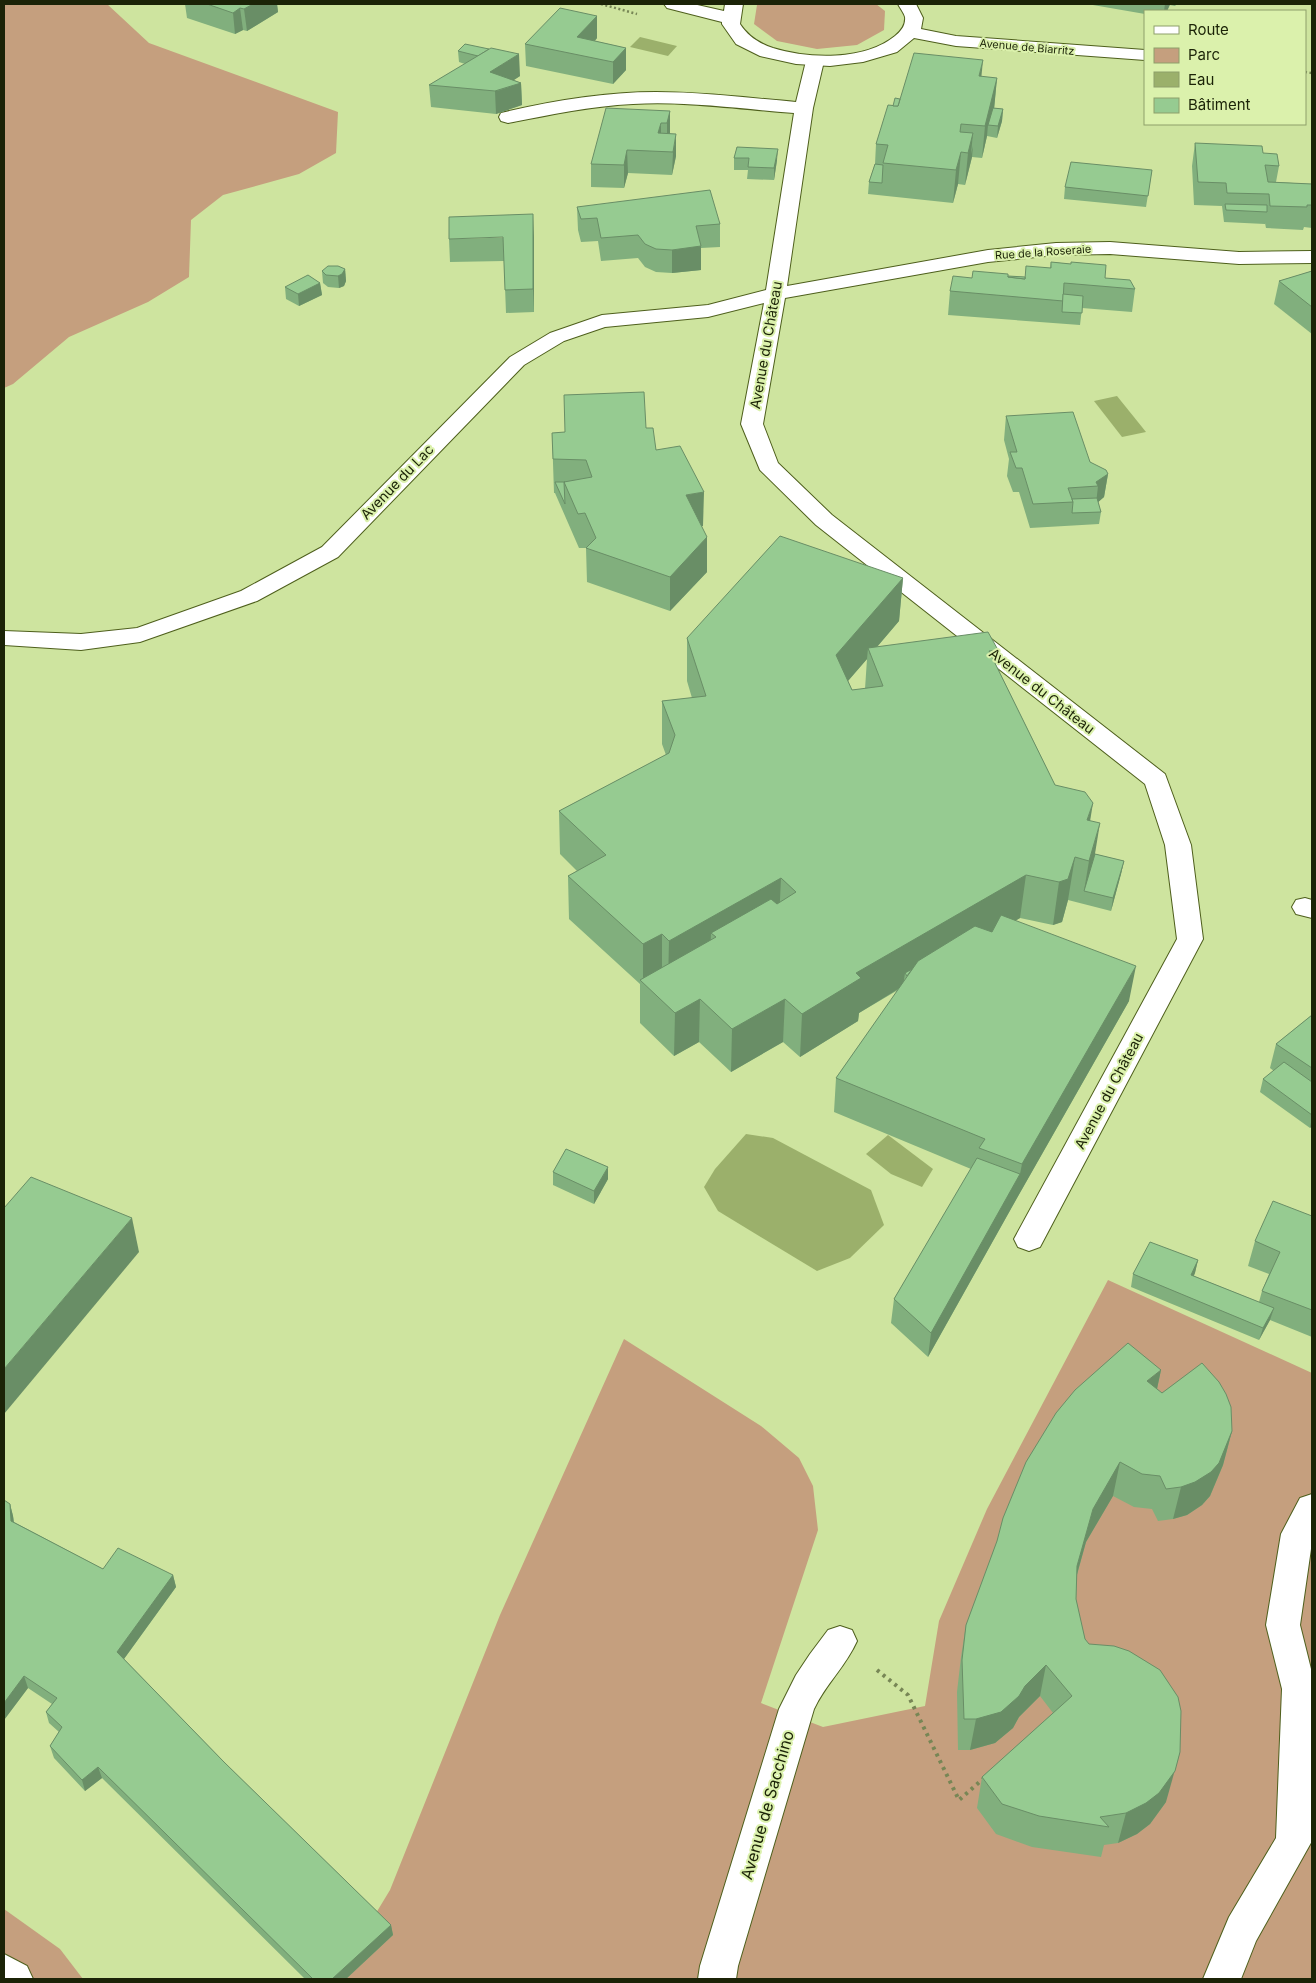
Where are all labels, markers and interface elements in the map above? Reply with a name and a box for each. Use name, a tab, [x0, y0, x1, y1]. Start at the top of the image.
legend	[1144, 10, 1306, 125]
text: Route	[1188, 20, 1229, 39]
street label: Avenue de Biarritz	[979, 36, 1075, 58]
text: Parc	[1188, 45, 1220, 64]
text: Eau	[1188, 70, 1214, 89]
text: Bâtiment	[1188, 95, 1251, 114]
street label: Rue de la Roseraie	[994, 242, 1092, 262]
street label: Avenue du Château	[746, 280, 785, 410]
street label: Avenue du Lac	[357, 441, 437, 523]
street label: Avenue du Château	[986, 644, 1098, 737]
street label: Avenue du Château	[1071, 1030, 1146, 1152]
street label: Avenue de Sacchino	[736, 1728, 798, 1882]

